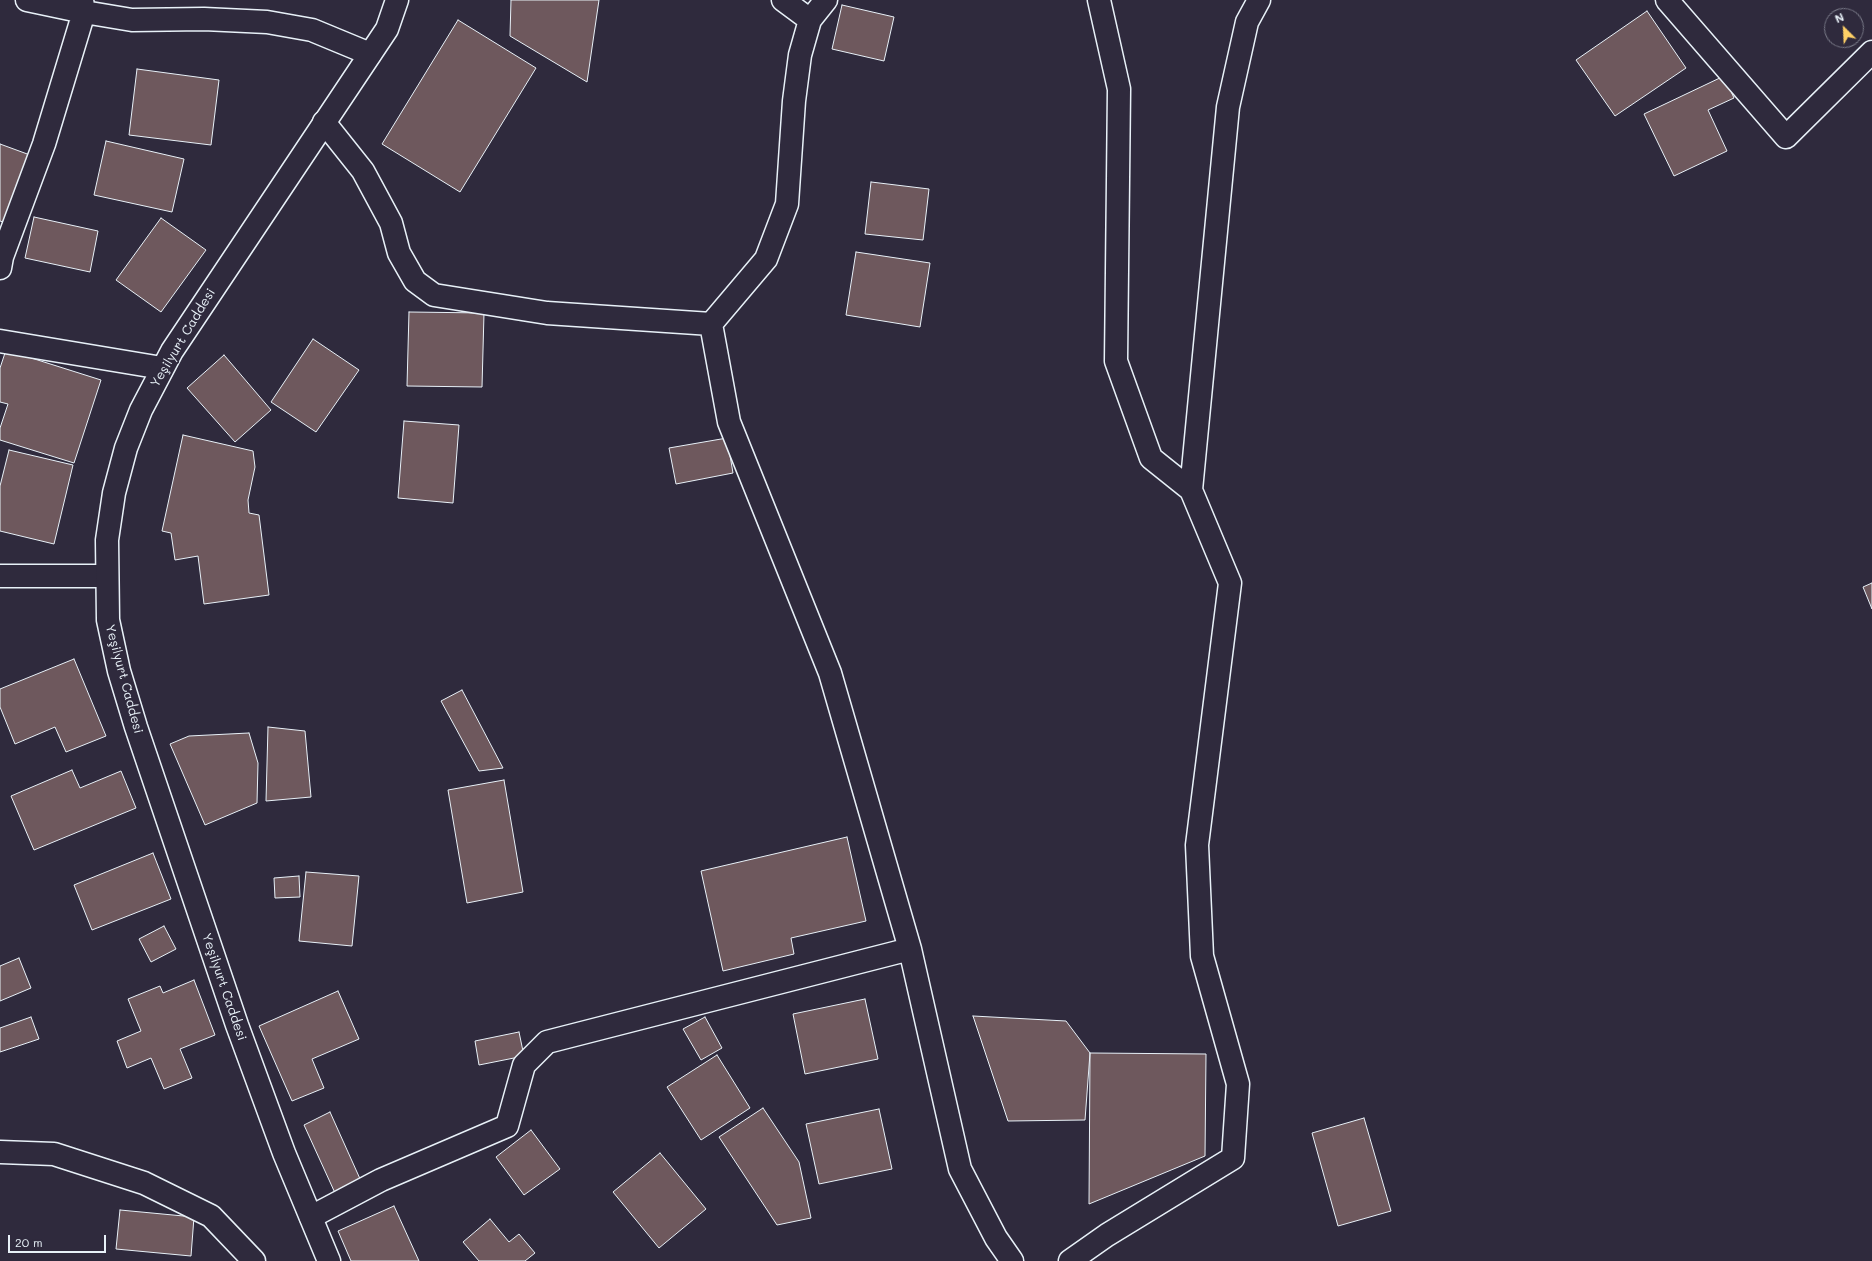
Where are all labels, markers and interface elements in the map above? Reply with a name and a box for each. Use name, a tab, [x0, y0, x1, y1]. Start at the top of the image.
north arrow	[1824, 8, 1864, 48]
text: N	[1832, 9, 1846, 26]
street label: Yeşilyurt Caddesi	[147, 286, 219, 390]
street label: Yeşilyurt Caddesi	[102, 623, 146, 735]
street label: Yeşilyurt Caddesi	[198, 931, 250, 1043]
scale bar	[10, 1227, 108, 1253]
text: 20 m	[15, 1234, 43, 1250]

